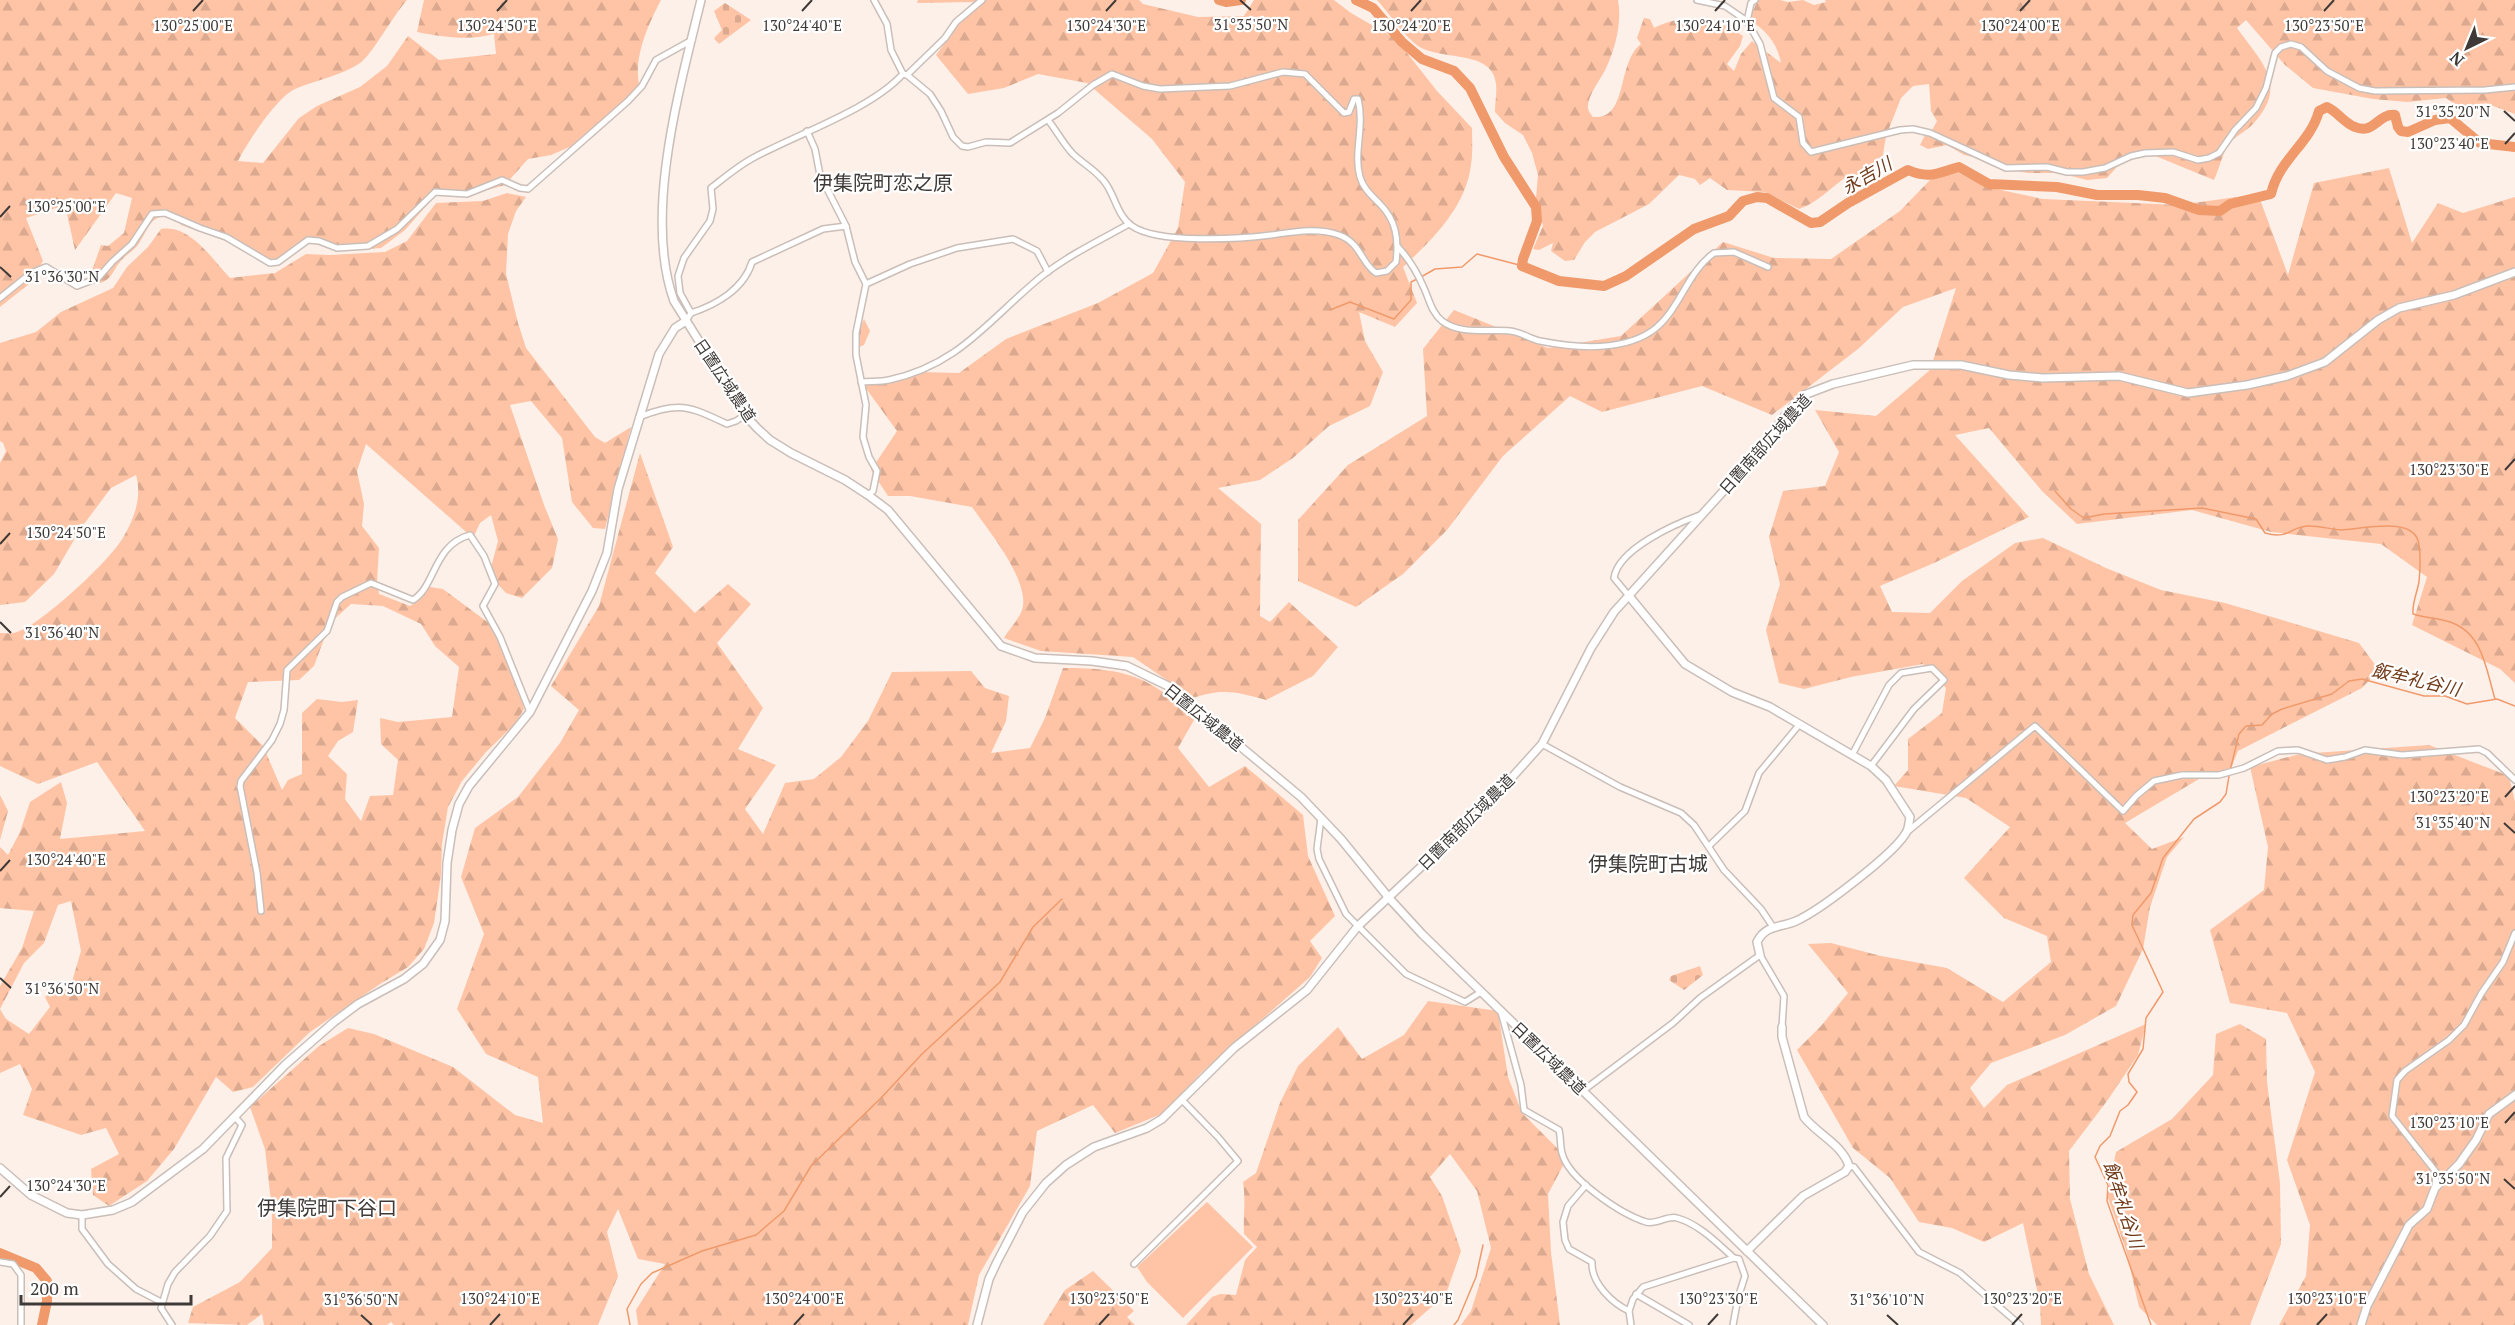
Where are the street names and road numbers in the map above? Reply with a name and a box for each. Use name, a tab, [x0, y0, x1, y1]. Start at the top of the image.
street label: 日置広域農道	[689, 334, 761, 426]
street label: 日置南部広域農道	[1714, 389, 1816, 499]
street label: 日置広域農道	[1160, 678, 1248, 756]
street label: 日置南部広域農道	[1413, 769, 1519, 875]
street label: 日置広域農道	[1507, 1017, 1591, 1099]

